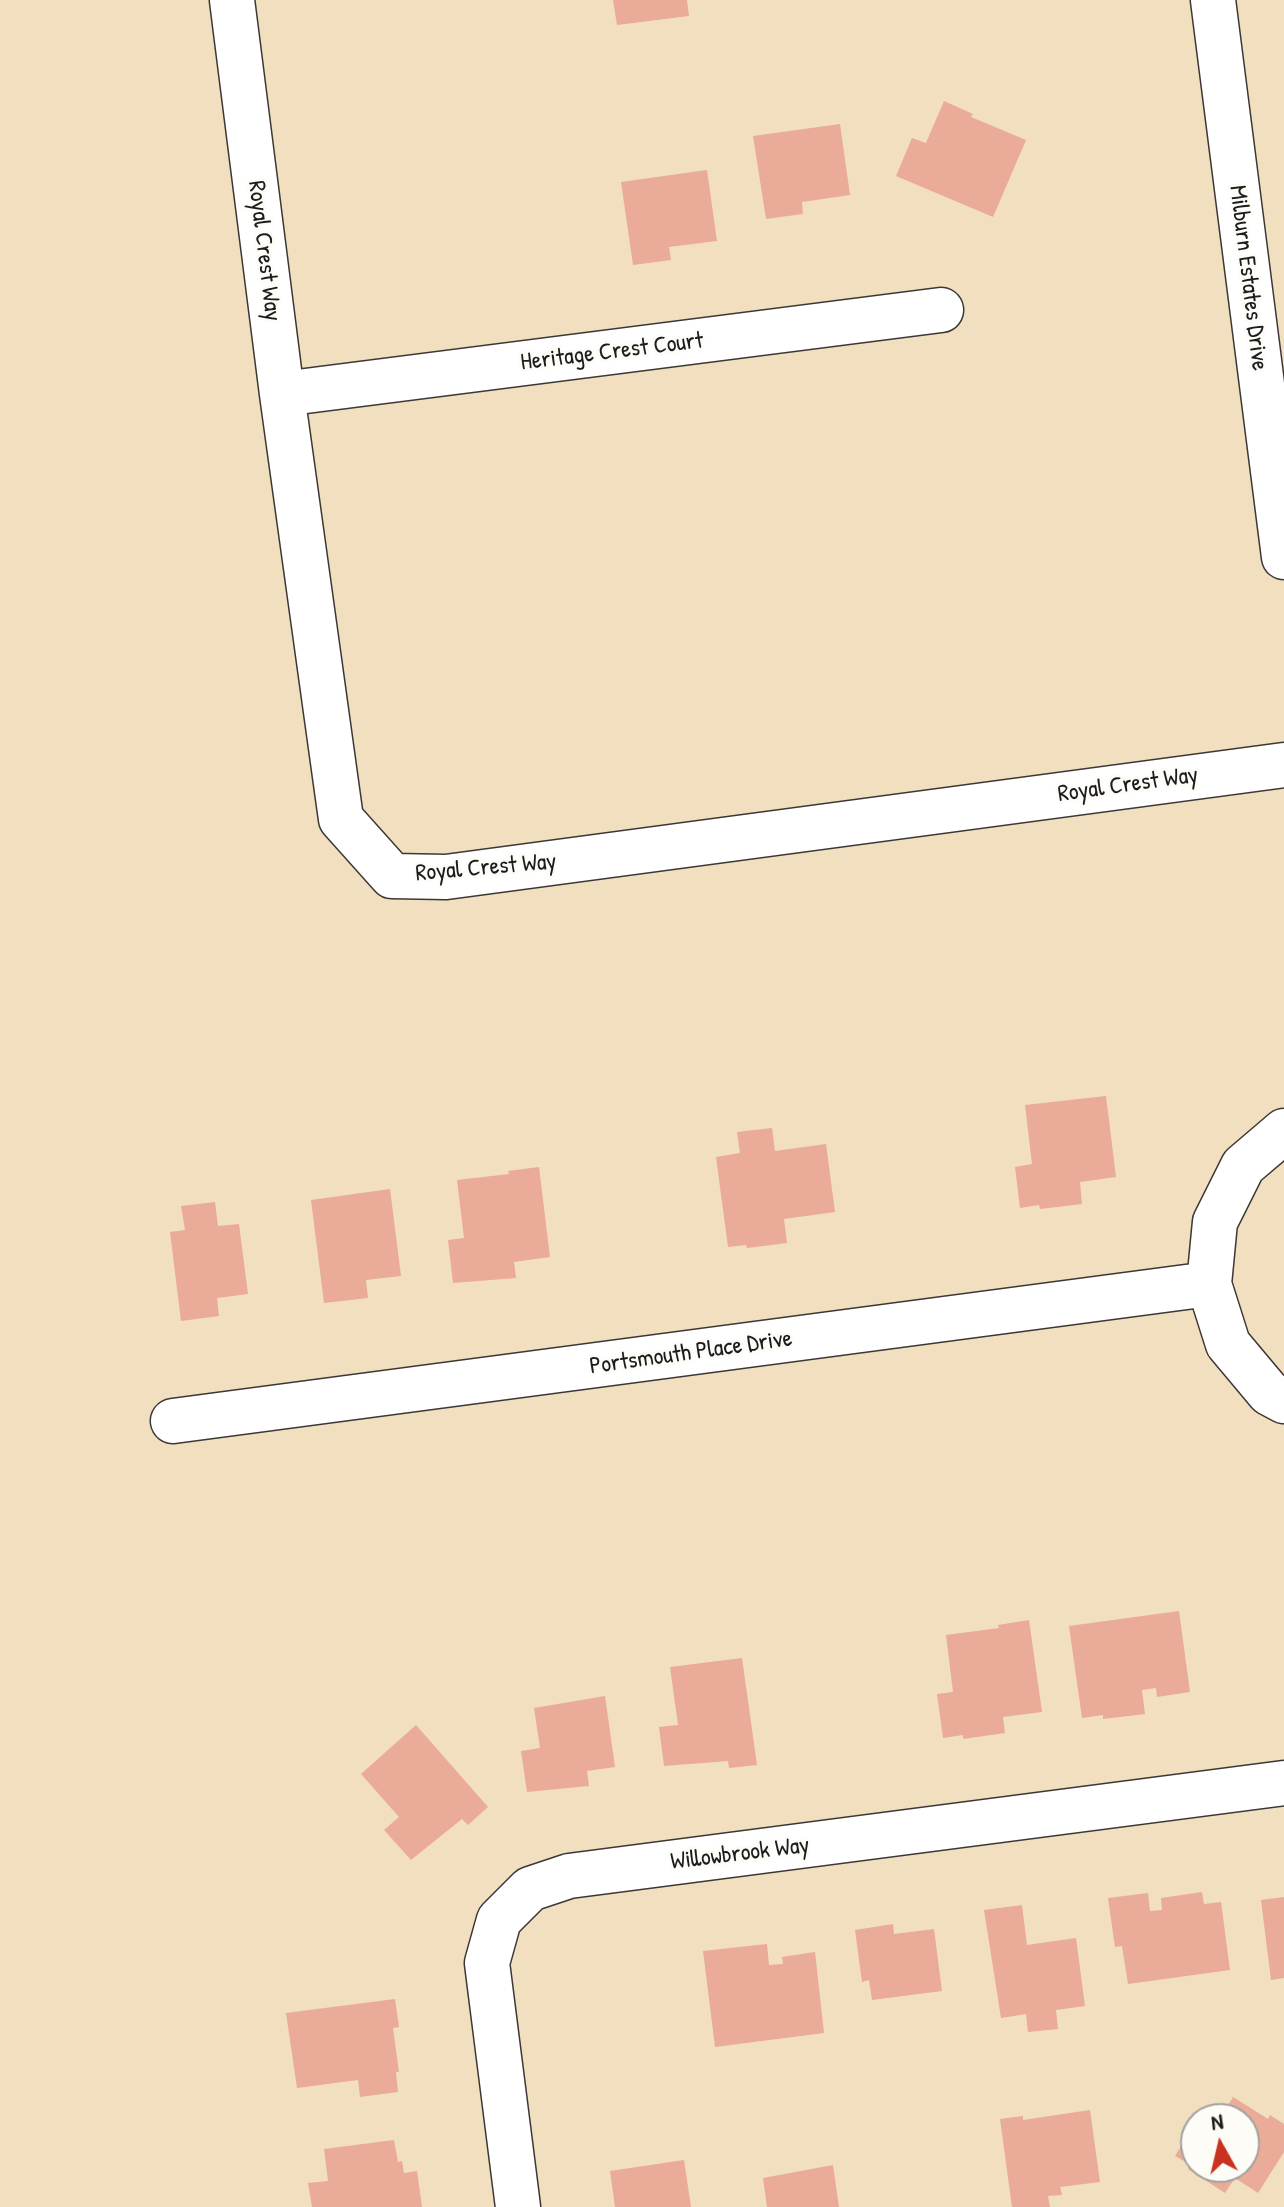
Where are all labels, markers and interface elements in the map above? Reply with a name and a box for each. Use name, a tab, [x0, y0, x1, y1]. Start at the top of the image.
street label: Royal Crest Way	[241, 179, 287, 323]
street label: Milburn Estates Drive	[1222, 184, 1274, 372]
street label: Heritage Crest Court	[519, 327, 705, 377]
street label: Royal Crest Way	[1056, 761, 1200, 809]
street label: Royal Crest Way	[414, 847, 558, 889]
street label: Portsmouth Place Drive	[588, 1325, 794, 1381]
street label: Willowbrook Way	[669, 1831, 811, 1877]
north arrow	[1180, 2103, 1260, 2183]
text: N	[1209, 2106, 1225, 2137]

